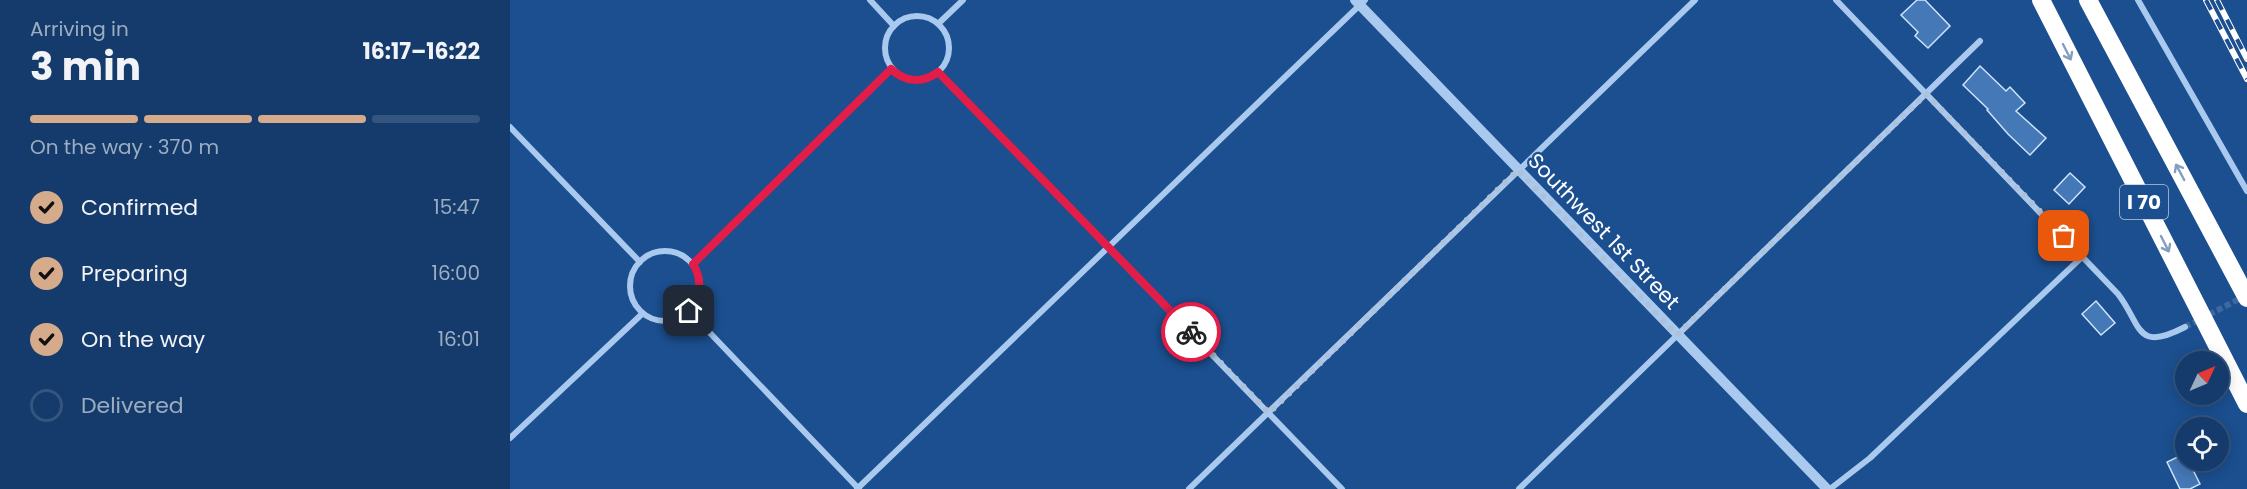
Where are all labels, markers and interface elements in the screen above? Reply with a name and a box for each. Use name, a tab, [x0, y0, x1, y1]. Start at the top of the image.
text: Arriving in	[30, 15, 129, 43]
text: 16:17–16:22	[362, 36, 480, 67]
text: 3 min	[30, 39, 141, 94]
one-way arrow	[2061, 43, 2073, 60]
text: On the way · 370 m	[30, 133, 219, 161]
street label: Southwest 1st Street	[1522, 146, 1686, 316]
one-way arrow	[2174, 164, 2186, 181]
road number: I 70	[2120, 185, 2168, 219]
icon: check	[30, 191, 63, 224]
text: Confirmed	[81, 192, 198, 223]
text: 15:47	[433, 193, 480, 221]
pin	[2038, 210, 2089, 261]
icon: bag	[2047, 219, 2080, 252]
one-way arrow	[2160, 235, 2172, 253]
icon: check	[30, 257, 63, 290]
text: Preparing	[81, 258, 188, 289]
text: 16:00	[432, 259, 480, 287]
pin	[663, 285, 714, 336]
icon: home	[672, 294, 705, 327]
courier	[1161, 302, 1221, 362]
icon: bike	[1175, 316, 1208, 349]
icon: check	[30, 323, 63, 356]
text: On the way	[81, 324, 205, 355]
text: 16:01	[438, 325, 480, 353]
north arrow	[2175, 351, 2229, 405]
map controls	[2175, 351, 2229, 471]
text: Delivered	[81, 390, 184, 421]
button: locate	[2175, 417, 2229, 471]

